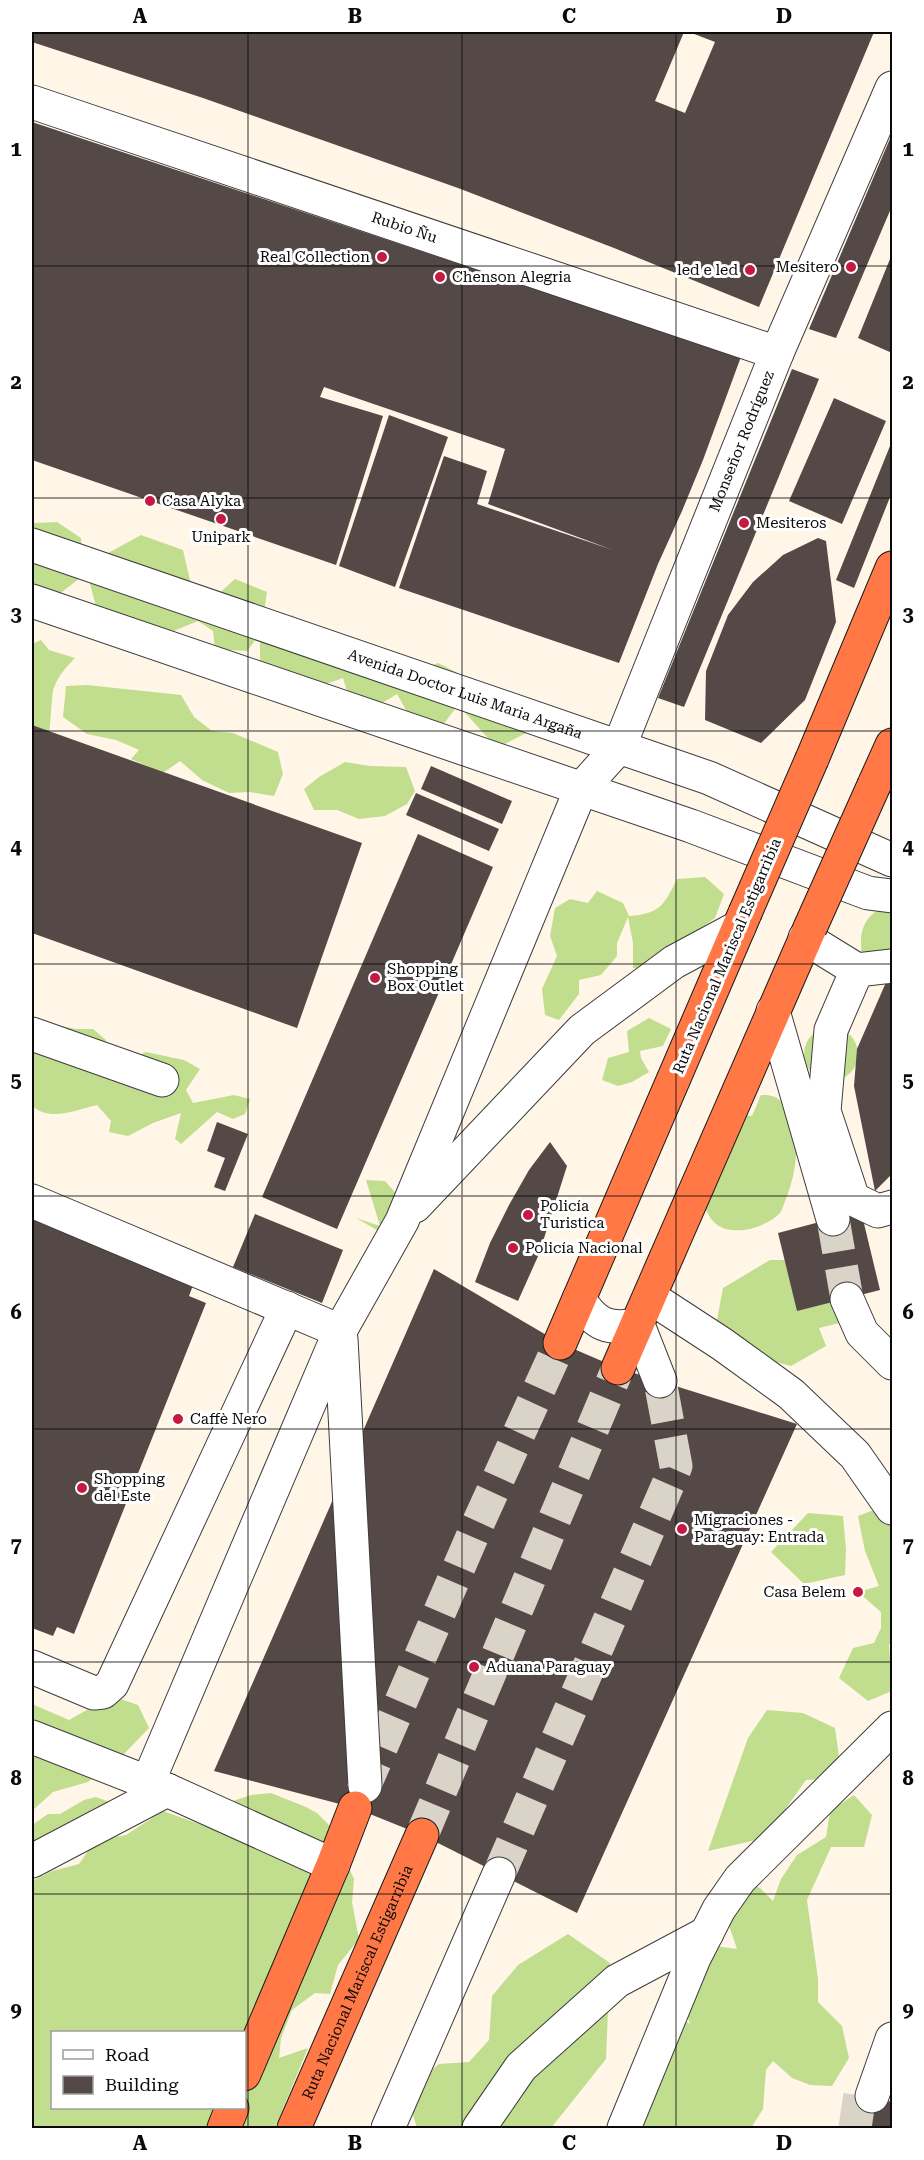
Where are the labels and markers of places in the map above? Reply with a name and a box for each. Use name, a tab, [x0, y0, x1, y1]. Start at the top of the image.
place label: Real Collection	[260, 248, 370, 266]
marker: Real Collection	[375, 250, 389, 264]
place label: Mesitero	[776, 258, 839, 276]
marker: Mesitero	[844, 260, 858, 274]
place label: led e led	[677, 261, 738, 279]
marker: led e led	[743, 263, 757, 277]
place label: Chenson Alegria	[452, 268, 571, 286]
marker: Chenson Alegria	[433, 270, 447, 284]
place label: Casa Alyka	[162, 492, 241, 510]
marker: Casa Alyka	[143, 494, 157, 508]
marker: Unipark	[214, 512, 228, 526]
place label: Mesiteros	[756, 514, 826, 532]
marker: Mesiteros	[737, 516, 751, 530]
place label: Unipark	[191, 528, 251, 546]
place label: Shopping Box Outlet	[387, 960, 464, 995]
marker: Shopping Box Outlet	[368, 971, 382, 985]
place label: Policía Turistica	[540, 1197, 604, 1232]
marker: Policía Turistica	[521, 1208, 535, 1222]
place label: Policía Nacional	[525, 1239, 643, 1257]
marker: Policía Nacional	[506, 1241, 520, 1255]
place label: Caffè Nero	[190, 1410, 267, 1428]
marker: Caffè Nero	[171, 1412, 185, 1426]
place label: Shopping del Este	[94, 1470, 165, 1505]
marker: Shopping del Este	[75, 1481, 89, 1495]
place label: Migraciones - Paraguay: Entrada	[694, 1511, 824, 1546]
marker: Migraciones - Paraguay: Entrada	[675, 1522, 689, 1536]
place label: Casa Belem	[763, 1583, 846, 1601]
marker: Casa Belem	[851, 1585, 865, 1599]
place label: Aduana Paraguay	[486, 1658, 611, 1676]
marker: Aduana Paraguay	[467, 1660, 481, 1674]

